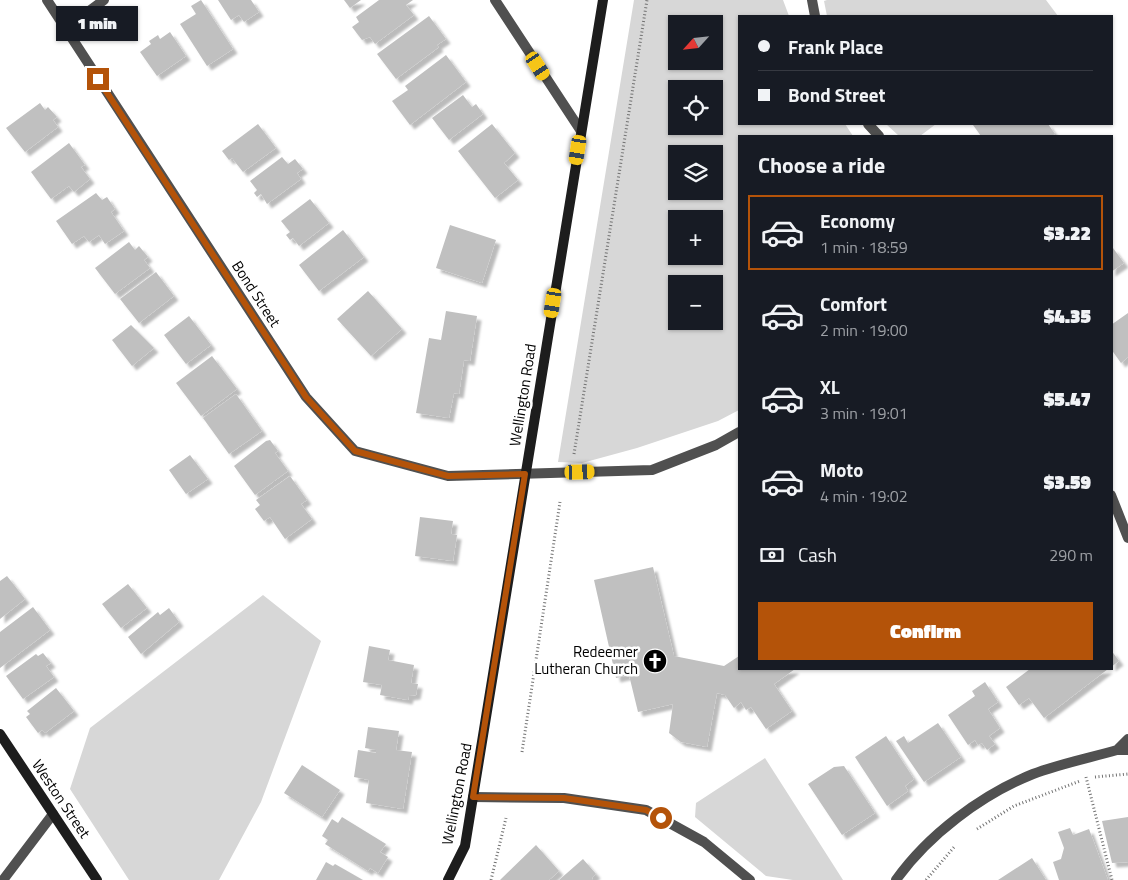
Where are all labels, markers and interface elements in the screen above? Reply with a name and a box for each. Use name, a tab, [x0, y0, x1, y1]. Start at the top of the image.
callout: 1 min	[57, 7, 139, 42]
text: 1 min	[77, 11, 117, 35]
north arrow	[668, 15, 722, 70]
map controls	[668, 15, 723, 330]
text: Frank Place	[788, 32, 883, 61]
car	[523, 49, 552, 83]
route end	[87, 68, 109, 90]
button: locate	[668, 80, 723, 135]
text: Bond Street	[788, 80, 885, 109]
car	[568, 134, 587, 166]
button: layers	[668, 145, 723, 200]
text: Choose a ride	[758, 148, 885, 182]
text: Economy	[820, 206, 895, 235]
button: +	[668, 210, 723, 265]
icon: car	[760, 210, 805, 255]
text: $3.22	[1044, 218, 1091, 247]
text: 1 min · 18:59	[820, 235, 908, 259]
street label: Bond Street	[226, 256, 287, 332]
button: −	[668, 275, 723, 330]
car	[543, 287, 562, 319]
text: Comfort	[820, 289, 887, 318]
icon: car	[760, 293, 805, 338]
text: $4.35	[1044, 301, 1091, 330]
text: 2 min · 19:00	[820, 318, 908, 342]
street label: Wellington Road	[503, 342, 542, 448]
text: XL	[820, 372, 840, 401]
icon: car	[760, 376, 805, 421]
text: $5.47	[1044, 384, 1091, 413]
text: 3 min · 19:01	[820, 401, 908, 425]
text: Moto	[820, 455, 863, 484]
icon: car	[760, 459, 805, 504]
car	[564, 464, 595, 480]
text: $3.59	[1044, 467, 1091, 496]
text: 4 min · 19:02	[820, 484, 908, 508]
text: Cash	[798, 540, 837, 569]
icon: cash	[758, 541, 786, 569]
text: 290 m	[1049, 543, 1093, 567]
button: Confirm	[758, 602, 1093, 660]
place label: Redeemer Lutheran Church	[534, 640, 638, 680]
church icon: Redeemer Lutheran Church	[642, 648, 668, 674]
street label: Wellington Road	[435, 741, 478, 847]
street label: Weston Street	[27, 755, 97, 843]
route start	[650, 807, 672, 829]

